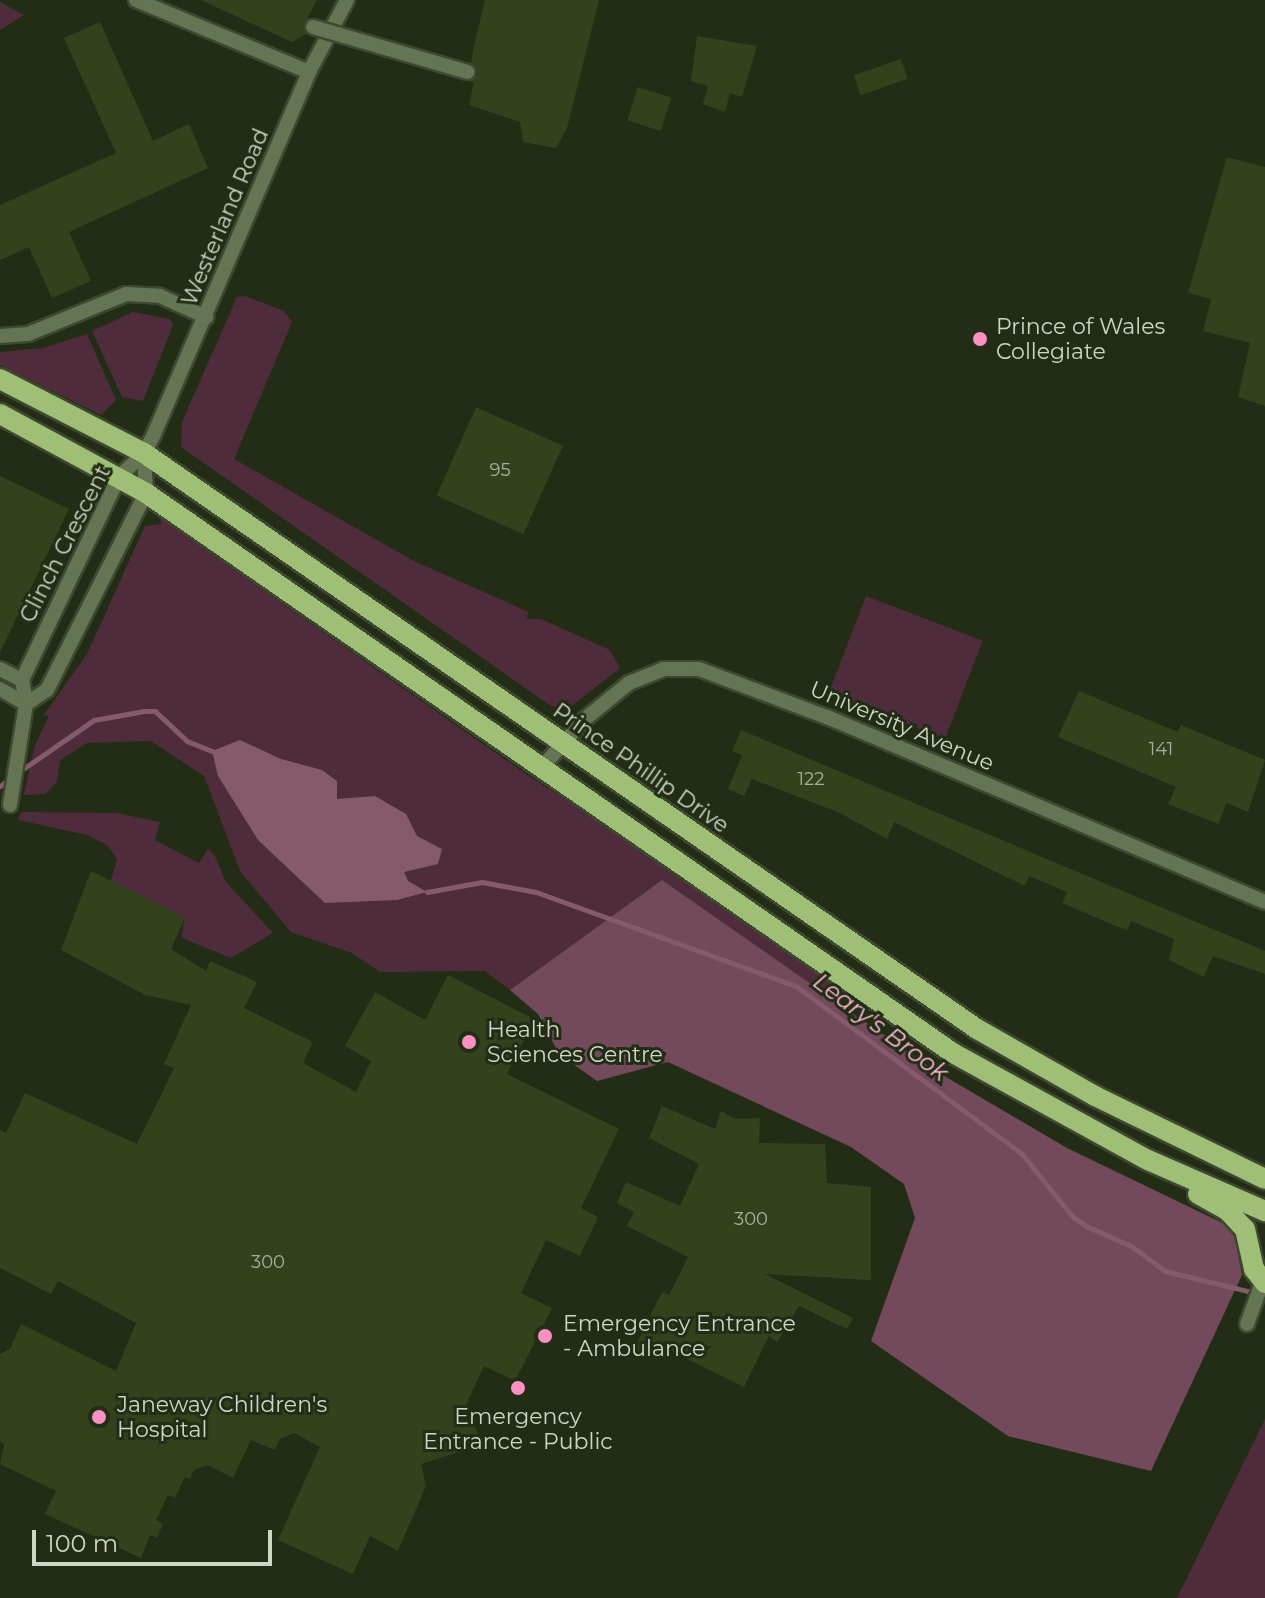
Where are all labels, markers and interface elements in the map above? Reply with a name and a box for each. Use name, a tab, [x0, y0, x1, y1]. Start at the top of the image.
street label: Westerland Road	[176, 125, 274, 309]
place label: Prince of Wales Collegiate	[996, 313, 1165, 364]
marker: Prince of Wales Collegiate	[971, 330, 989, 348]
house number: 95	[489, 459, 511, 481]
street label: Clinch Crescent	[14, 461, 116, 627]
street label: University Avenue	[806, 675, 998, 777]
street label: Prince Phillip Drive	[548, 697, 734, 839]
house number: 141	[1149, 738, 1173, 760]
house number: 122	[798, 768, 824, 790]
water label: Leary's Brook	[808, 967, 954, 1087]
place label: Health Sciences Centre	[487, 1016, 663, 1068]
marker: Health Sciences Centre	[458, 1031, 480, 1053]
house number: 300	[734, 1208, 768, 1230]
house number: 300	[251, 1251, 285, 1273]
place label: Emergency Entrance - Ambulance	[563, 1310, 796, 1362]
marker: Emergency Entrance - Ambulance	[534, 1325, 556, 1347]
marker: Emergency Entrance - Public	[507, 1377, 529, 1399]
place label: Janeway Children's Hospital	[117, 1391, 327, 1442]
place label: Emergency Entrance - Public	[423, 1403, 613, 1454]
marker: Janeway Children's Hospital	[88, 1406, 110, 1428]
scale bar	[36, 1514, 276, 1564]
text: 100 m	[46, 1529, 118, 1558]

